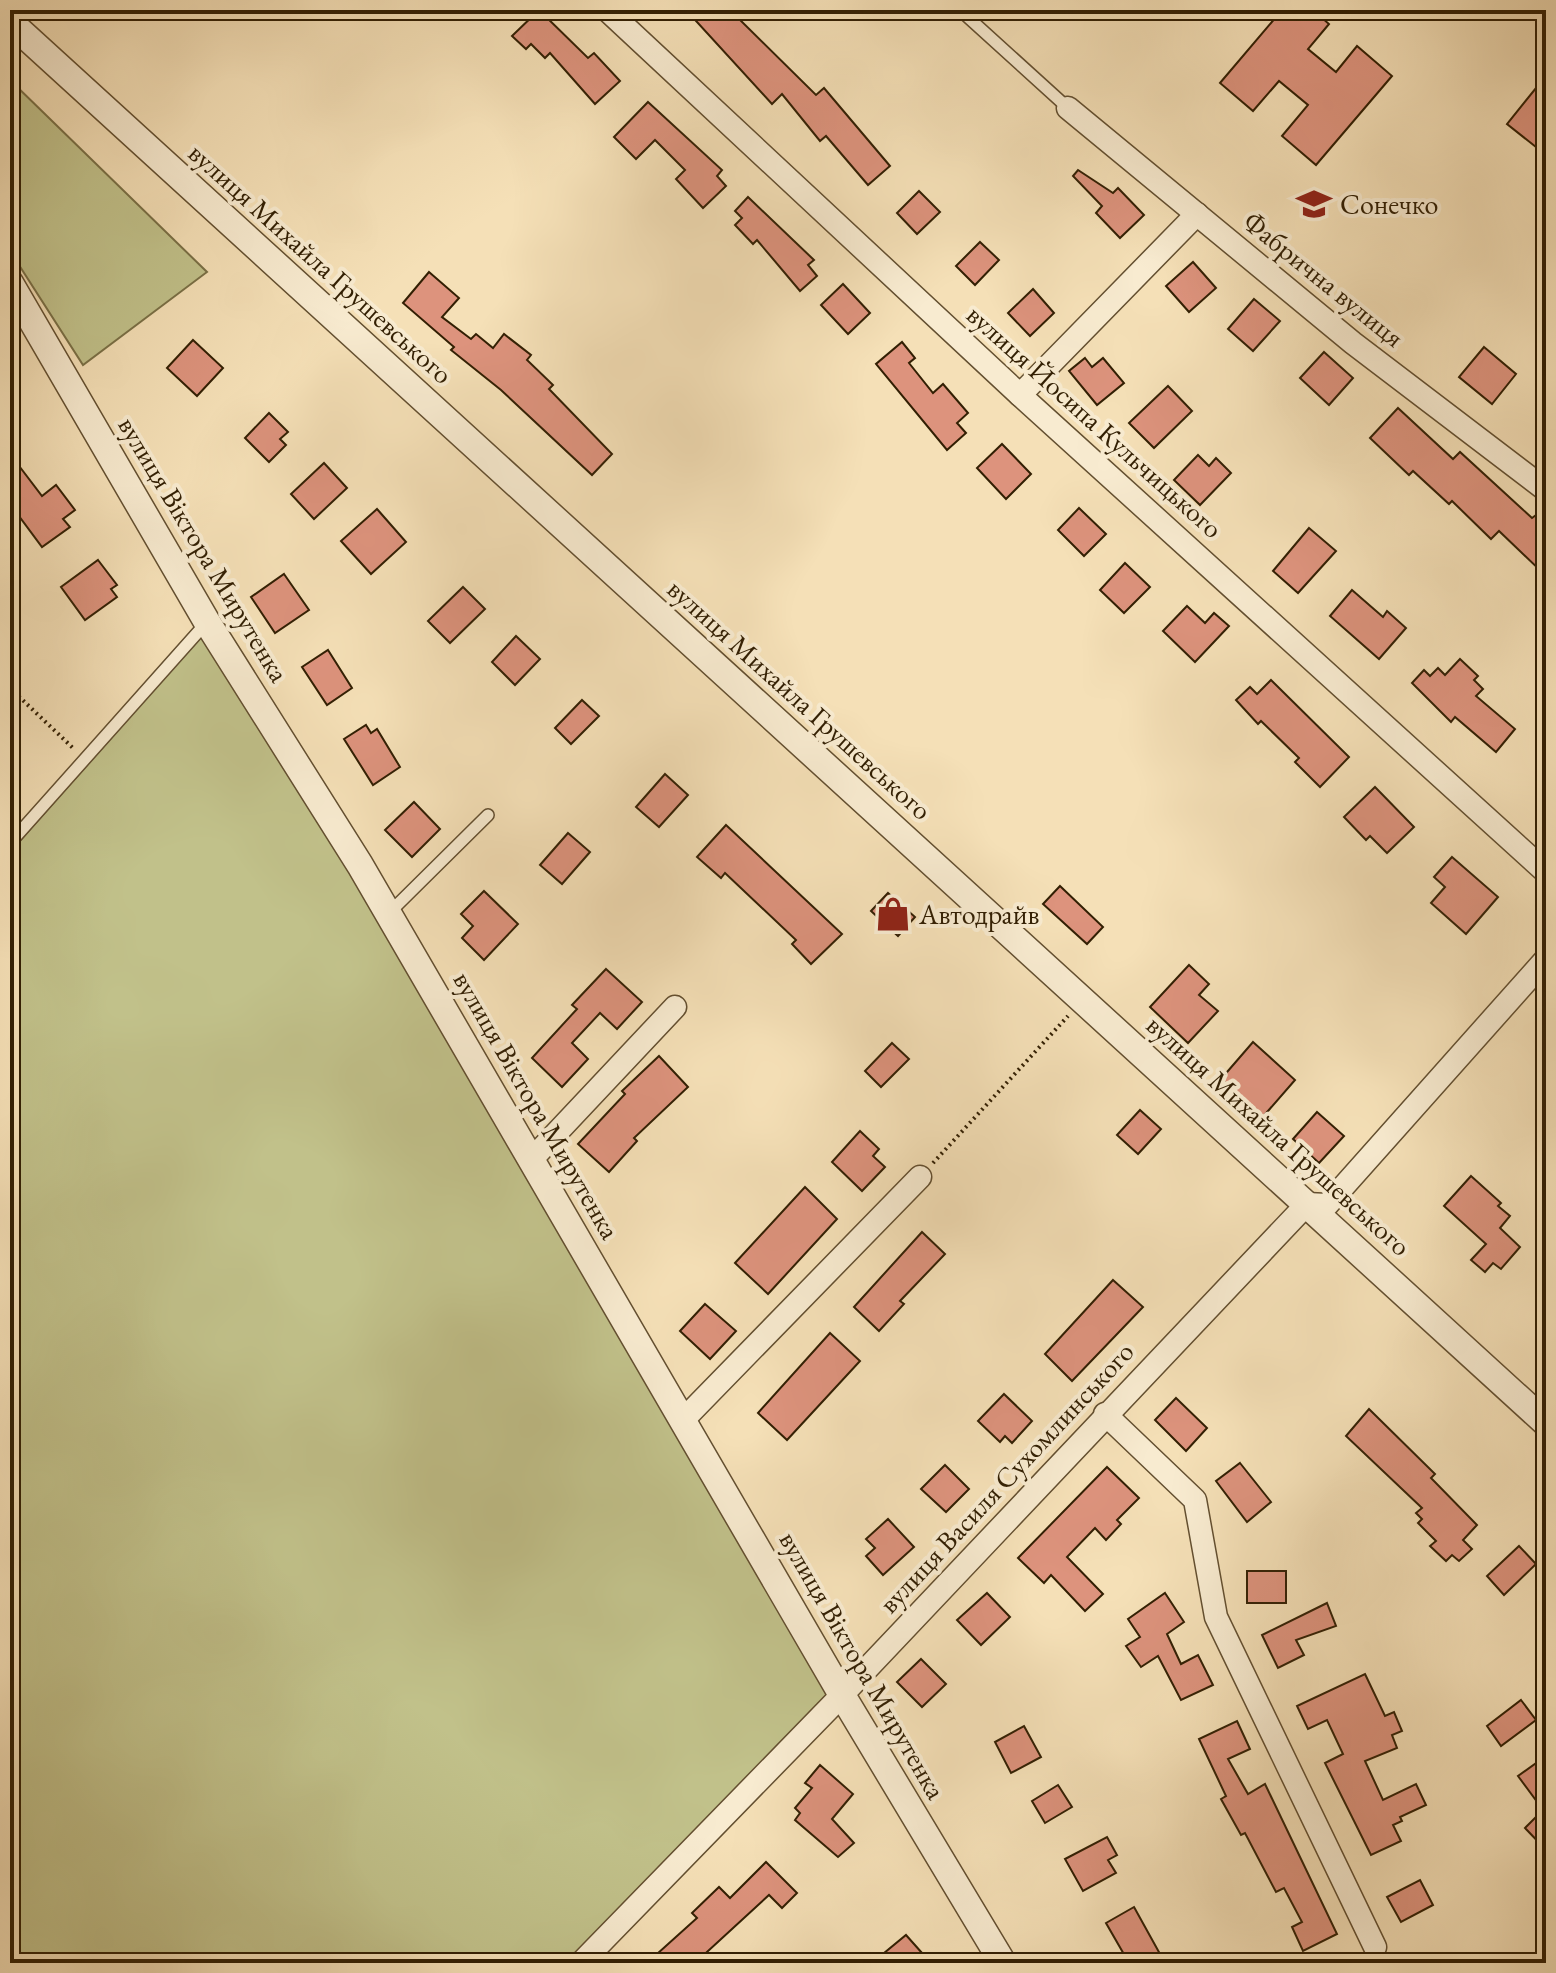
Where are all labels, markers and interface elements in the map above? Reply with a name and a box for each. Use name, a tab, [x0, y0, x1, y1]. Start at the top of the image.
street label: вулиця Михайла Грушевського	[181, 135, 461, 391]
school or university icon: Сонечко	[1295, 185, 1333, 223]
place label: Сонечко	[1340, 186, 1438, 222]
street label: Фабрична вулиця	[1236, 203, 1412, 355]
street label: вулиця Йосипа Кульчицького	[959, 296, 1231, 546]
street label: вулиця Віктора Мирутенка	[110, 410, 298, 689]
street label: вулиця Михайла Грушевського	[660, 571, 940, 827]
shop icon: Автодрайв	[874, 895, 912, 933]
place label: Автодрайв	[918, 896, 1040, 932]
street label: вулиця Віктора Мирутенка	[445, 964, 629, 1246]
street label: вулиця Михайла Грушевського	[1139, 1007, 1419, 1263]
street label: вулиця Василя Сухомлинського	[871, 1334, 1141, 1620]
street label: вулиця Віктора Мирутенка	[771, 1524, 955, 1806]

